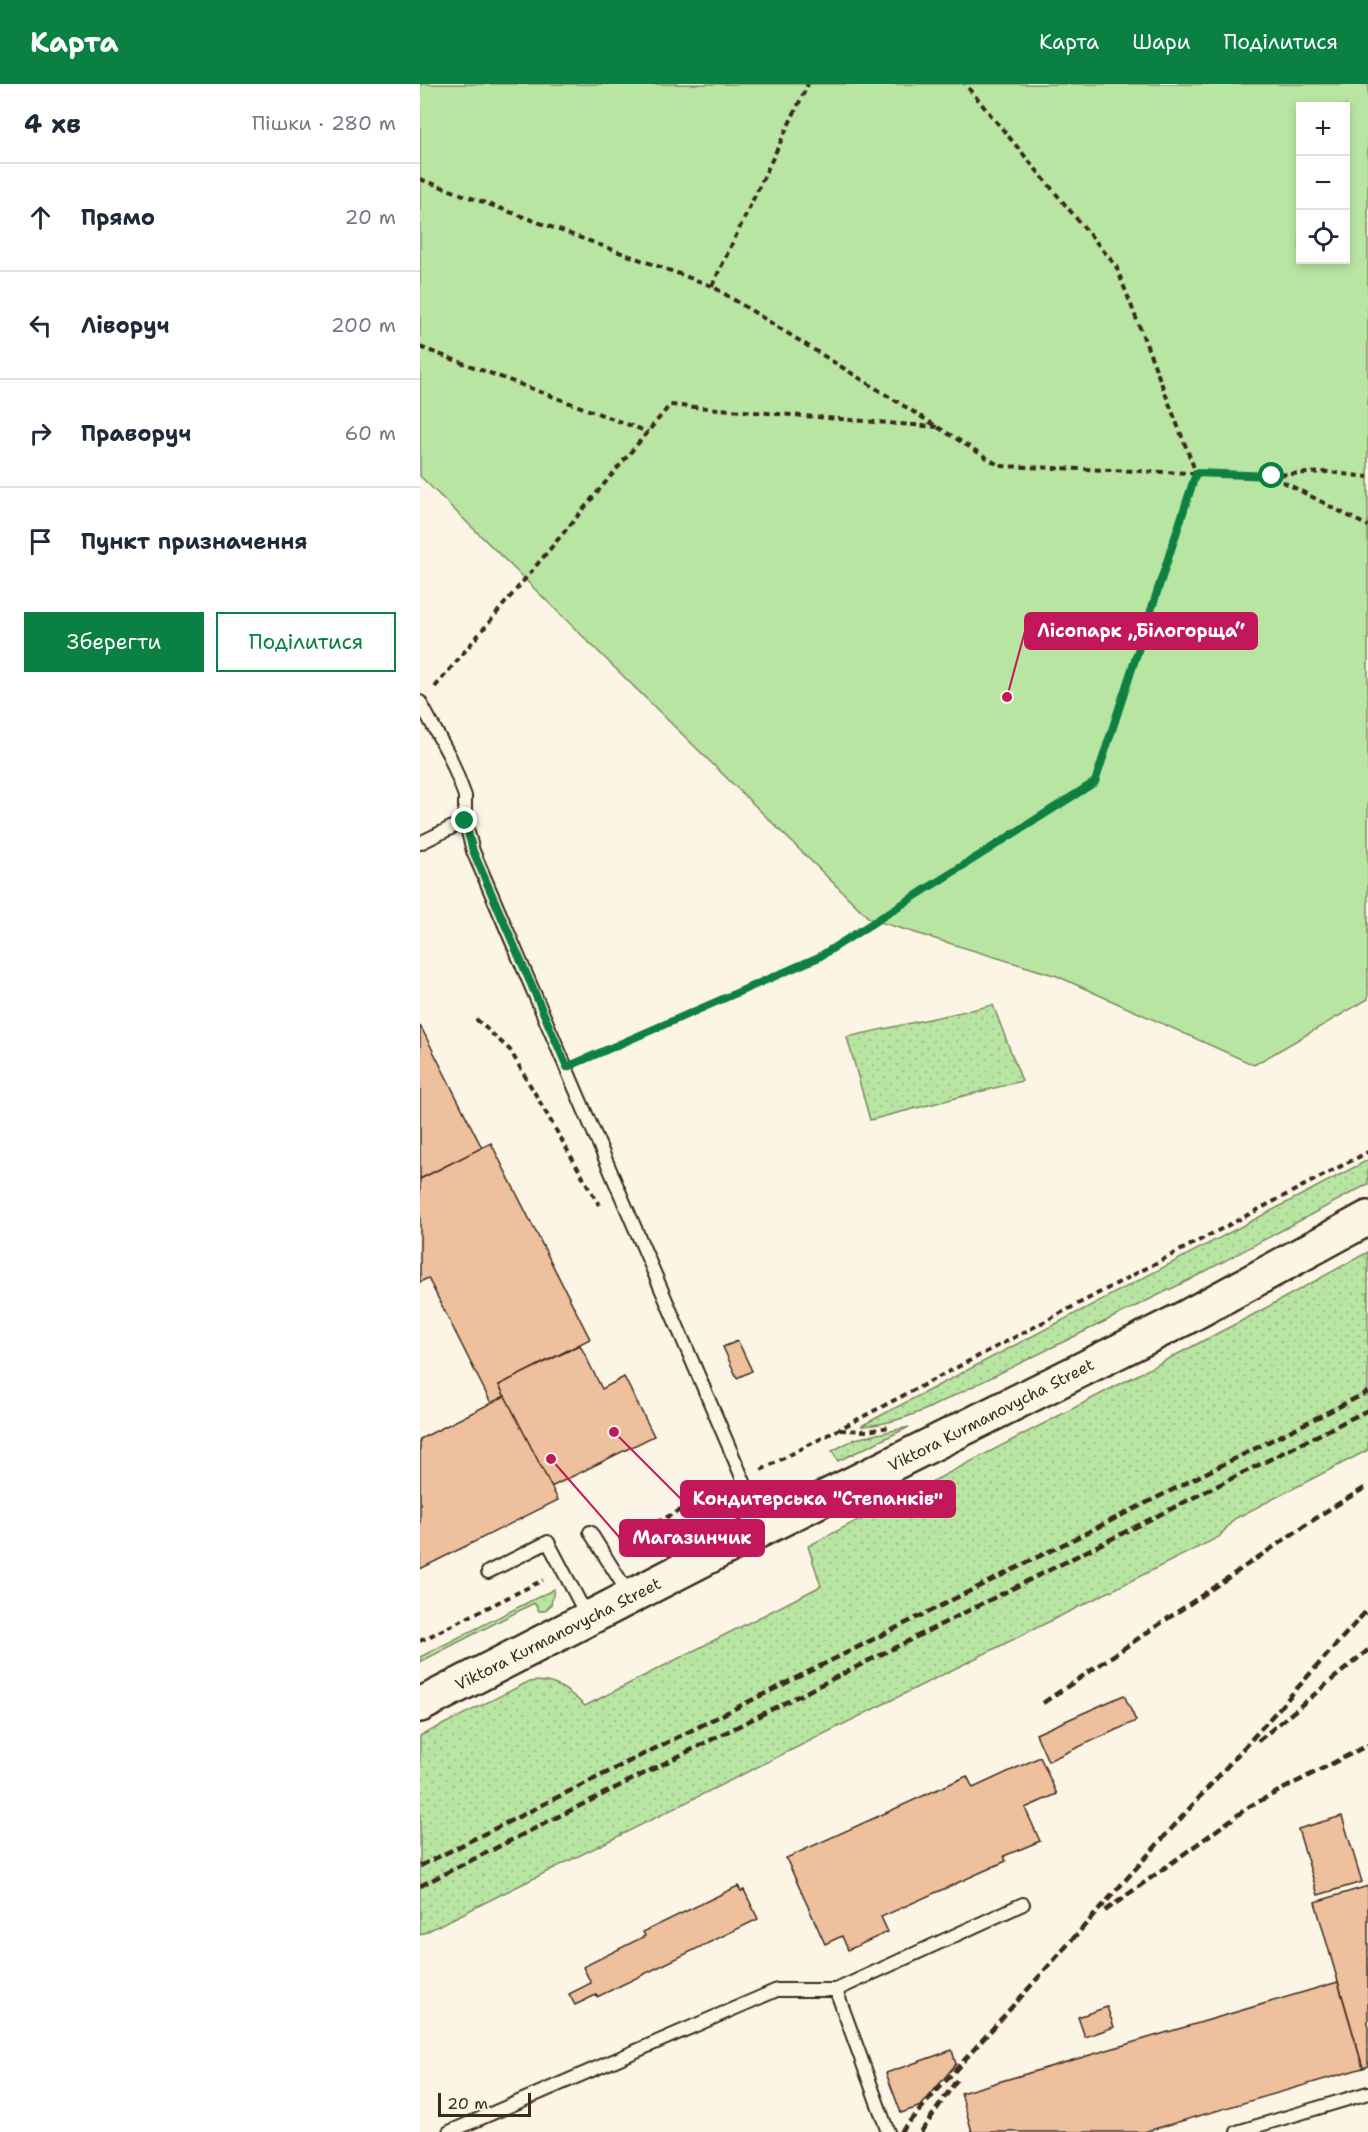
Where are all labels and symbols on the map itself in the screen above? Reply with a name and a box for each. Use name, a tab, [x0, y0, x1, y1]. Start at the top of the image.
route start	[1258, 462, 1284, 488]
callout: Лісопарк „Білогорща“	[1025, 613, 1257, 649]
text: Лісопарк „Білогорща“	[1037, 619, 1245, 643]
route end	[451, 807, 477, 833]
street label: Viktora Kurmanovycha Street	[885, 1354, 1097, 1476]
callout: Кондитерська "Степанків"	[681, 1481, 955, 1517]
text: Кондитерська "Степанків"	[693, 1487, 943, 1511]
callout: Магазинчик	[620, 1520, 764, 1556]
text: Магазинчик	[632, 1526, 752, 1550]
street label: Viktora Kurmanovycha Street	[452, 1573, 664, 1695]
scale bar	[438, 2090, 531, 2118]

